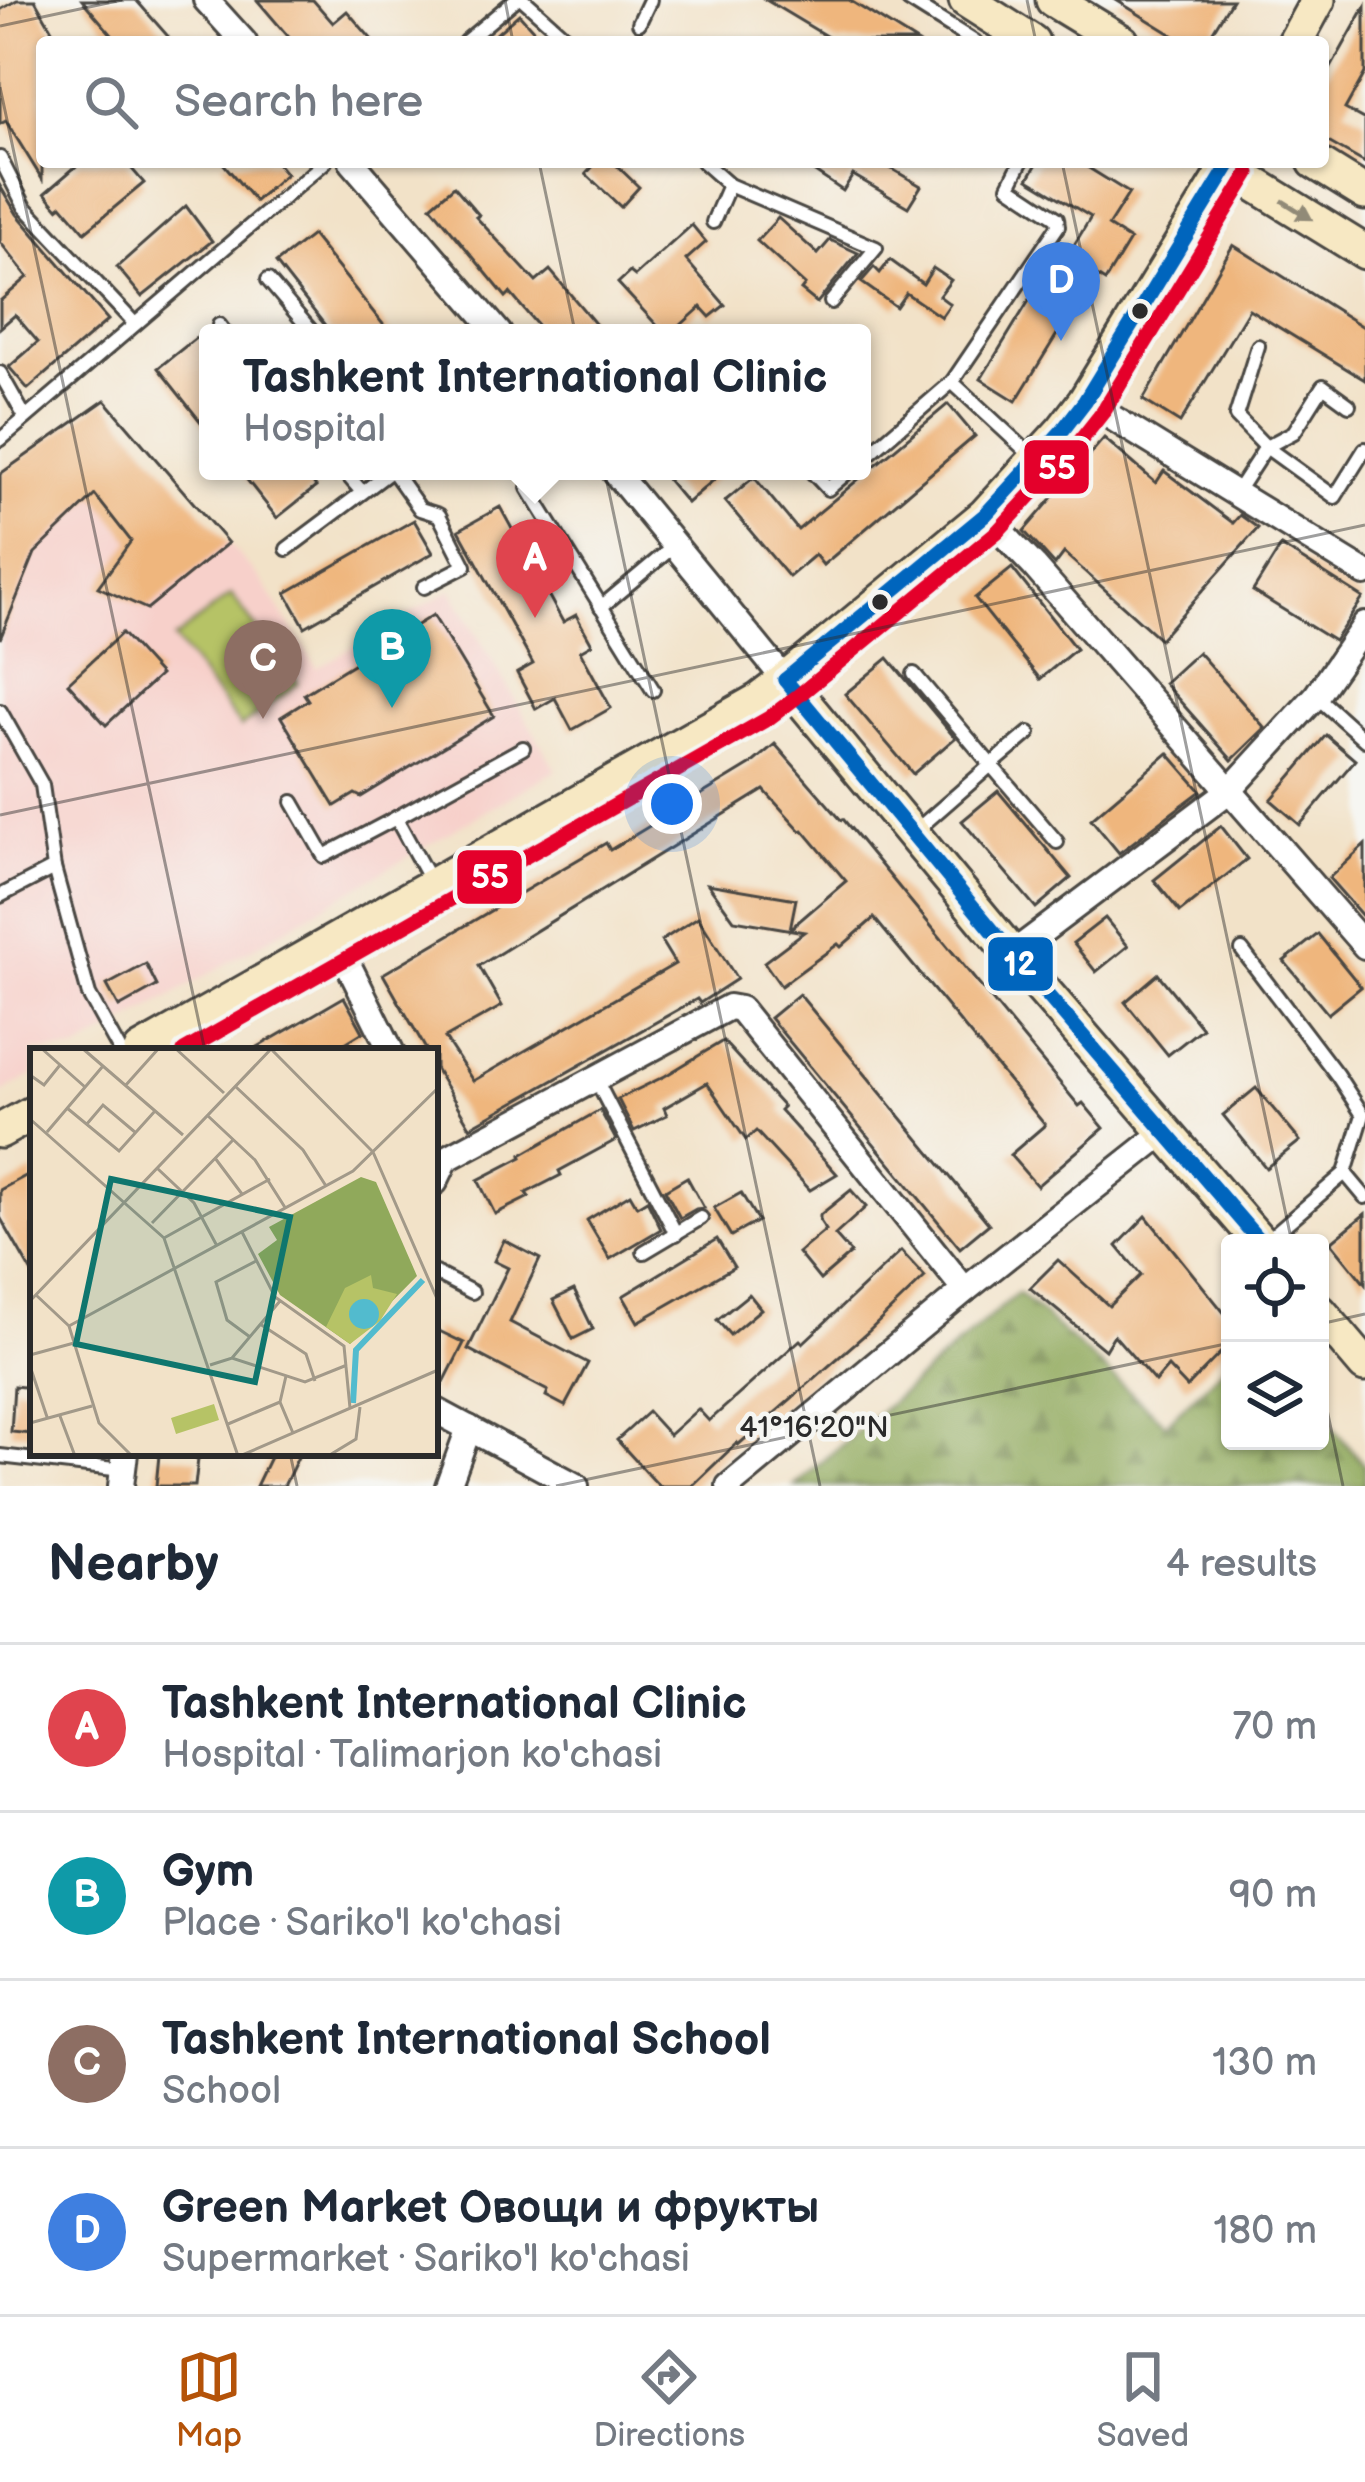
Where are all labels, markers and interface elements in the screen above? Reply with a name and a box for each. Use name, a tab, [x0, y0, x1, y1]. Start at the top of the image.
search box	[36, 36, 1329, 168]
icon: search	[78, 69, 144, 135]
text: Search here	[174, 75, 423, 130]
one-way arrow	[1280, 198, 1313, 220]
pin: D	[1022, 242, 1100, 341]
unlabelled marker	[1129, 300, 1151, 322]
popup	[199, 324, 871, 480]
text: Tashkent International Clinic	[243, 351, 827, 406]
text: Hospital	[243, 406, 386, 453]
line badge: 55	[1022, 438, 1091, 496]
text: 55	[1038, 449, 1076, 489]
pin: A	[496, 519, 574, 618]
unlabelled marker	[869, 591, 891, 613]
pin: B	[353, 609, 431, 708]
pin: C	[224, 620, 302, 719]
your location	[642, 774, 702, 834]
line badge: 55	[455, 848, 524, 906]
text: 55	[471, 858, 509, 898]
line badge: 12	[986, 935, 1055, 993]
text: 12	[1003, 945, 1037, 985]
inset map	[30, 1048, 438, 1456]
map controls	[1221, 1234, 1329, 1450]
button: locate	[1221, 1234, 1329, 1342]
button: layers	[1221, 1342, 1329, 1450]
text: 41°16'20"N	[739, 1410, 889, 1446]
text: Nearby	[48, 1534, 219, 1595]
text: 4 results	[1166, 1541, 1317, 1588]
text: Tashkent International Clinic	[162, 1677, 747, 1732]
text: A	[75, 1704, 99, 1751]
text: 70 m	[1232, 1704, 1317, 1751]
text: Hospital · Talimarjon ko'chasi	[162, 1732, 662, 1779]
text: Gym	[162, 1845, 254, 1900]
text: B	[73, 1872, 101, 1919]
text: 90 m	[1229, 1872, 1317, 1919]
text: Place · Sariko'l ko'chasi	[162, 1900, 562, 1947]
text: Tashkent International School	[162, 2013, 771, 2068]
text: C	[73, 2040, 101, 2087]
text: 130 m	[1212, 2040, 1317, 2087]
text: School	[162, 2068, 281, 2115]
text: Green Market Овощи и фрукты	[162, 2181, 819, 2236]
text: D	[73, 2208, 101, 2255]
text: 180 m	[1213, 2208, 1317, 2255]
text: Supermarket · Sariko'l ko'chasi	[162, 2236, 690, 2283]
tab: Map	[176, 2344, 242, 2456]
tab: Directions	[593, 2344, 745, 2456]
tab: Saved	[1097, 2344, 1189, 2456]

